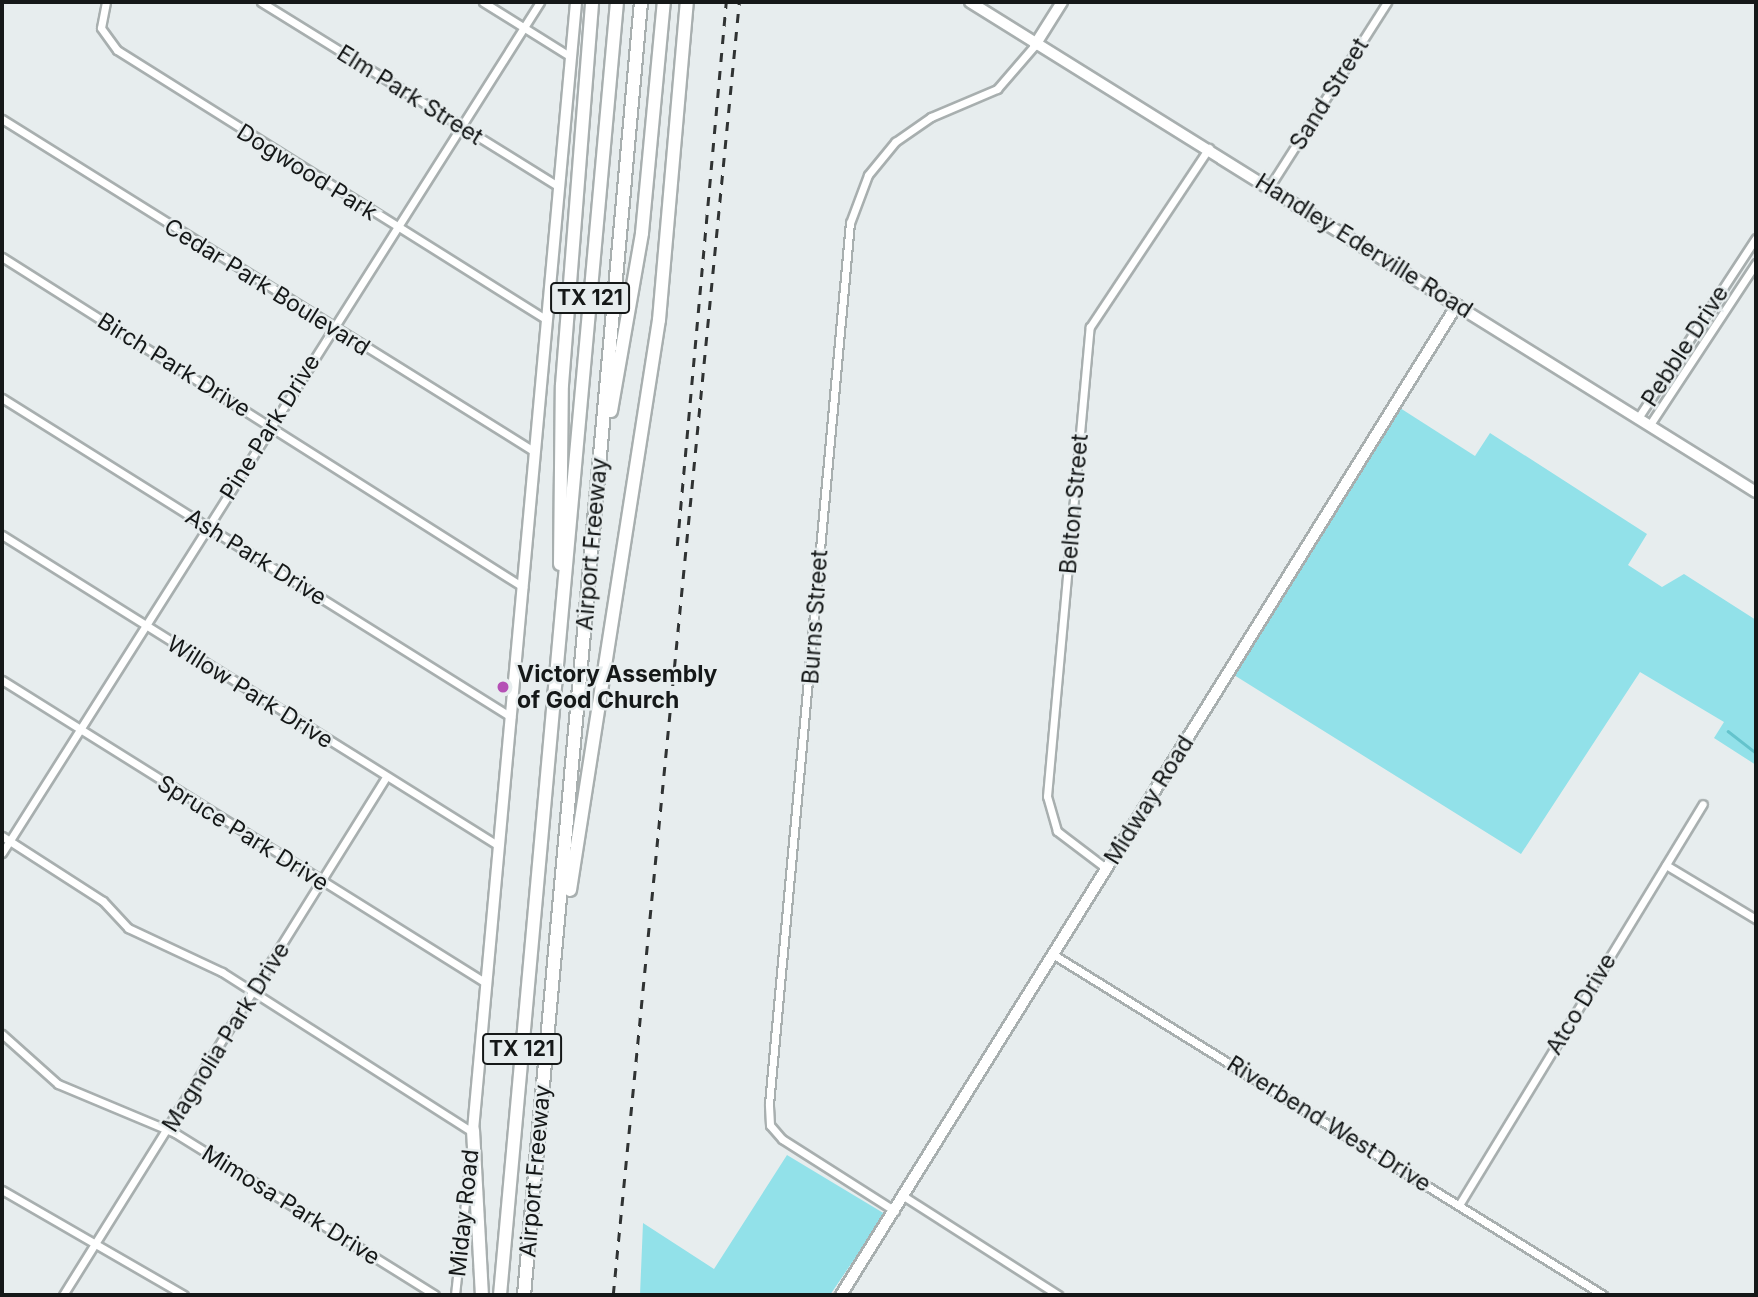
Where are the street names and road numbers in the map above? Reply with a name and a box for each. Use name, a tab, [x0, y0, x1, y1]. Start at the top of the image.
street label: Sand Street	[1284, 33, 1374, 155]
street label: Elm Park Street	[332, 39, 488, 151]
street label: Dogwood Park	[232, 118, 382, 226]
street label: Handley Ederville Road	[1250, 168, 1478, 324]
street label: Cedar Park Boulevard	[159, 212, 375, 362]
road number: TX 121	[550, 280, 630, 316]
street label: Pebble Drive	[1636, 280, 1734, 412]
street label: Birch Park Drive	[93, 307, 255, 423]
street label: Pine Park Drive	[214, 349, 326, 505]
street label: Belton Street	[1054, 433, 1094, 575]
street label: Airport Freeway	[571, 456, 613, 632]
street label: Ash Park Drive	[180, 503, 332, 611]
street label: Burns Street	[797, 549, 833, 685]
street label: Willow Park Drive	[162, 630, 338, 754]
street label: Midway Road	[1098, 730, 1200, 870]
street label: Spruce Park Drive	[152, 769, 334, 897]
street label: Magnolia Park Drive	[156, 937, 296, 1137]
street label: Atco Drive	[1540, 948, 1622, 1060]
road number: TX 121	[482, 1032, 562, 1066]
street label: Riverbend West Drive	[1222, 1050, 1436, 1198]
street label: Airport Freeway	[514, 1083, 556, 1259]
street label: Mimosa Park Drive	[197, 1139, 385, 1271]
street label: Miday Road	[444, 1148, 484, 1278]

